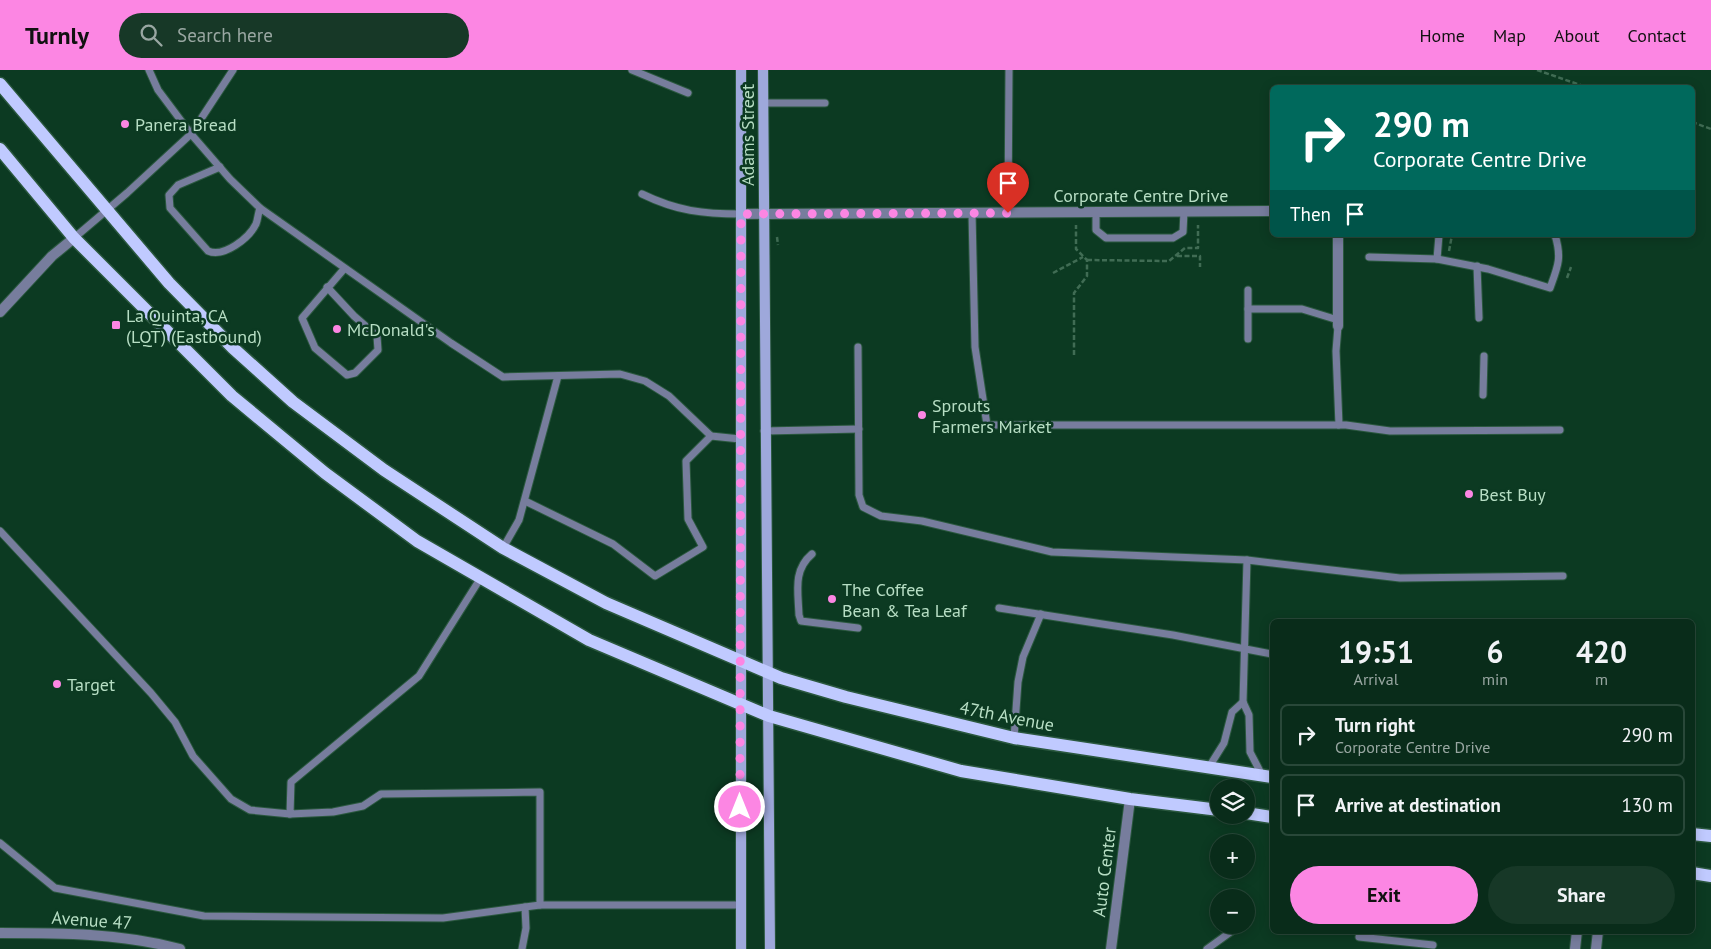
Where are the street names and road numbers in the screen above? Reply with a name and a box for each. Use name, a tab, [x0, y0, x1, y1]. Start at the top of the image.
street label: Adams Street	[736, 84, 759, 186]
street label: Corporate Centre Drive	[1054, 184, 1228, 207]
street label: 47th Avenue	[958, 696, 1056, 736]
street label: Auto Center	[1087, 826, 1121, 918]
street label: Avenue 47	[51, 906, 133, 934]

